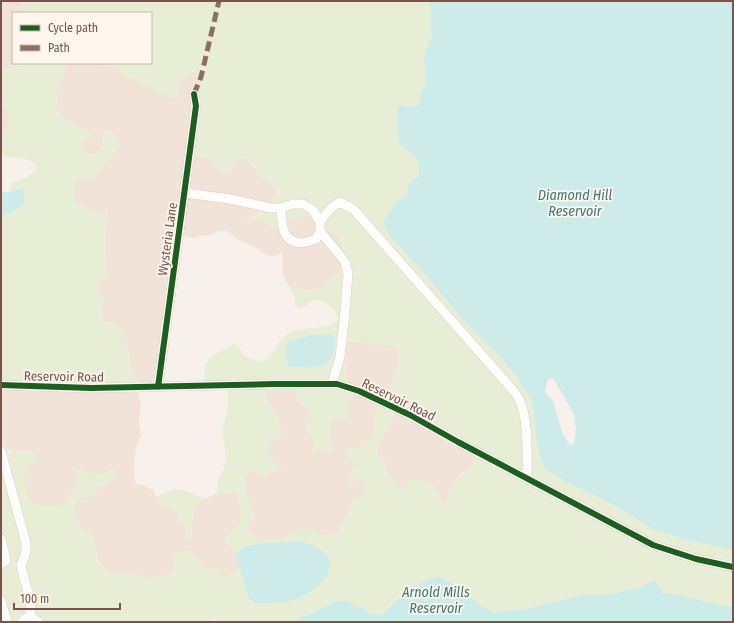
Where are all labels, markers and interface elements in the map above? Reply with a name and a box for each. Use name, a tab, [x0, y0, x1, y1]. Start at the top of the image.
legend	[12, 12, 152, 64]
text: Cycle path	[48, 21, 98, 35]
text: Path	[48, 41, 70, 55]
water label: Diamond Hill Reservoir	[538, 187, 613, 220]
street label: Wysteria Lane	[155, 201, 180, 277]
street label: Reservoir Road	[24, 368, 104, 385]
street label: Reservoir Road	[359, 375, 438, 424]
water label: Arnold Mills Reservoir	[401, 584, 470, 617]
scale bar	[14, 585, 120, 611]
text: 100 m	[20, 592, 49, 606]

